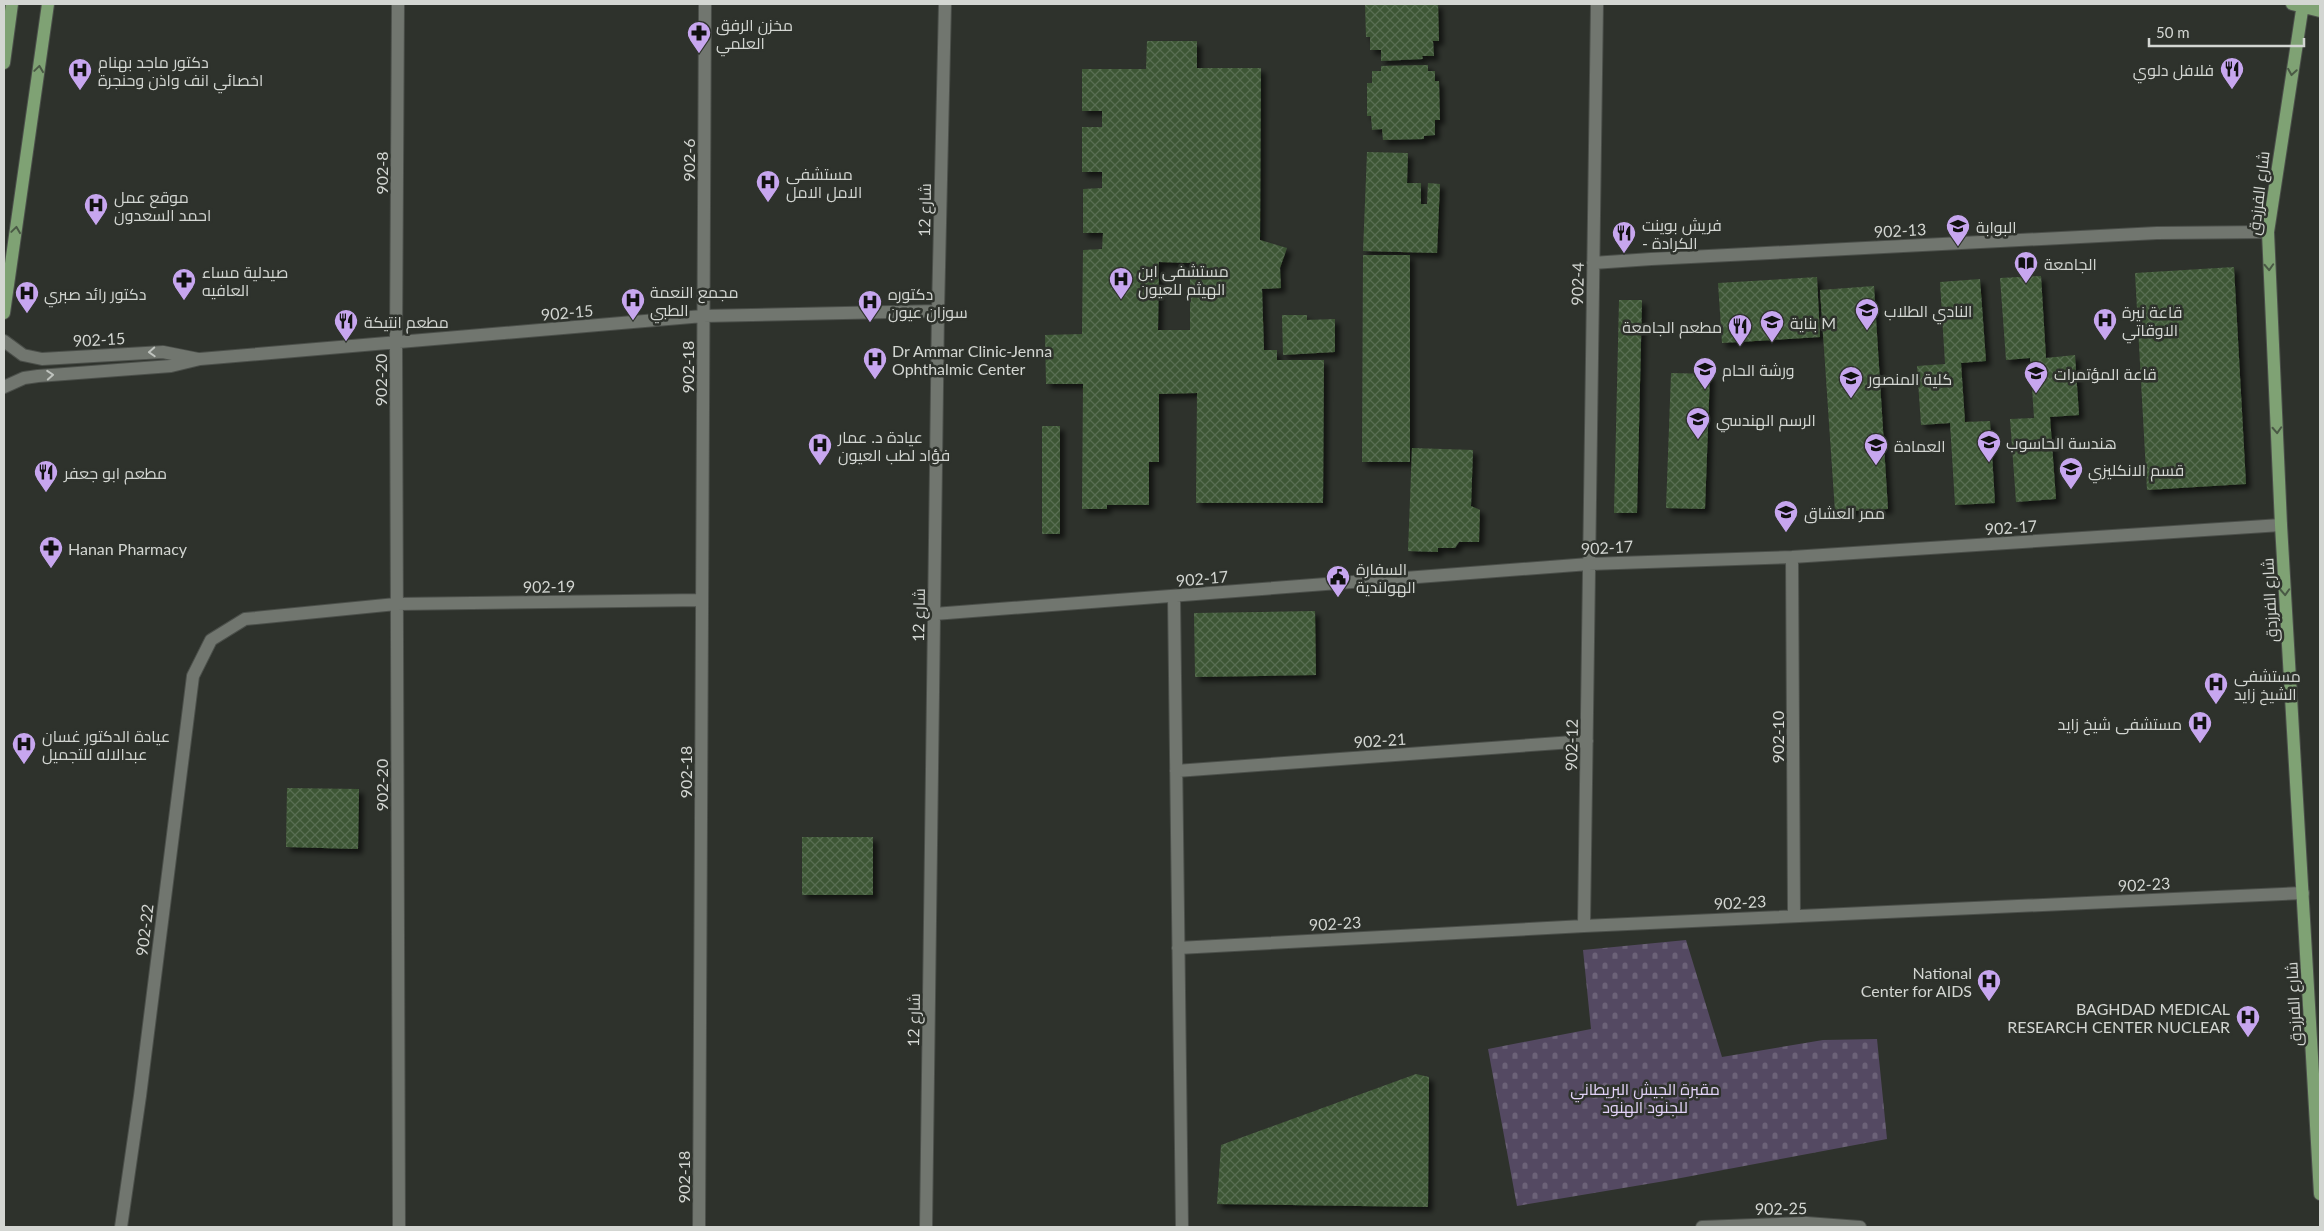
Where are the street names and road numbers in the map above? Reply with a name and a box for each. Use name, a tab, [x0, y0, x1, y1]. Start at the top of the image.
street label: 902-6	[679, 138, 698, 182]
street label: شارع الفرزدق	[2243, 150, 2276, 236]
street label: 902-8	[372, 151, 391, 195]
street label: شارع 12	[914, 183, 937, 237]
street label: 902-13	[1873, 219, 1927, 241]
street label: 902-4	[1567, 262, 1587, 306]
street label: 902-15	[540, 300, 594, 324]
street label: 902-15	[72, 328, 126, 350]
street label: 902-18	[678, 341, 697, 393]
street label: 902-20	[371, 354, 390, 406]
street label: 902-17	[1984, 516, 2038, 538]
street label: 902-17	[1580, 536, 1634, 558]
street label: شارع الفرزدق	[2257, 557, 2284, 643]
street label: 902-17	[1175, 566, 1229, 590]
street label: 902-19	[523, 576, 575, 596]
street label: شارع 12	[908, 588, 931, 642]
street label: 902-10	[1768, 711, 1787, 763]
street label: 902-12	[1561, 719, 1581, 771]
street label: 902-21	[1353, 729, 1407, 751]
street label: 902-18	[676, 746, 695, 798]
street label: 902-20	[372, 759, 391, 811]
street label: 902-23	[2117, 873, 2171, 895]
street label: 902-23	[1713, 891, 1767, 913]
street label: 902-22	[131, 903, 157, 957]
street label: 902-23	[1308, 912, 1362, 934]
street label: شارع الفرزدق	[2281, 961, 2308, 1047]
street label: شارع 12	[903, 993, 926, 1047]
street label: 902-18	[674, 1151, 693, 1203]
street label: 902-25	[1755, 1198, 1807, 1218]

